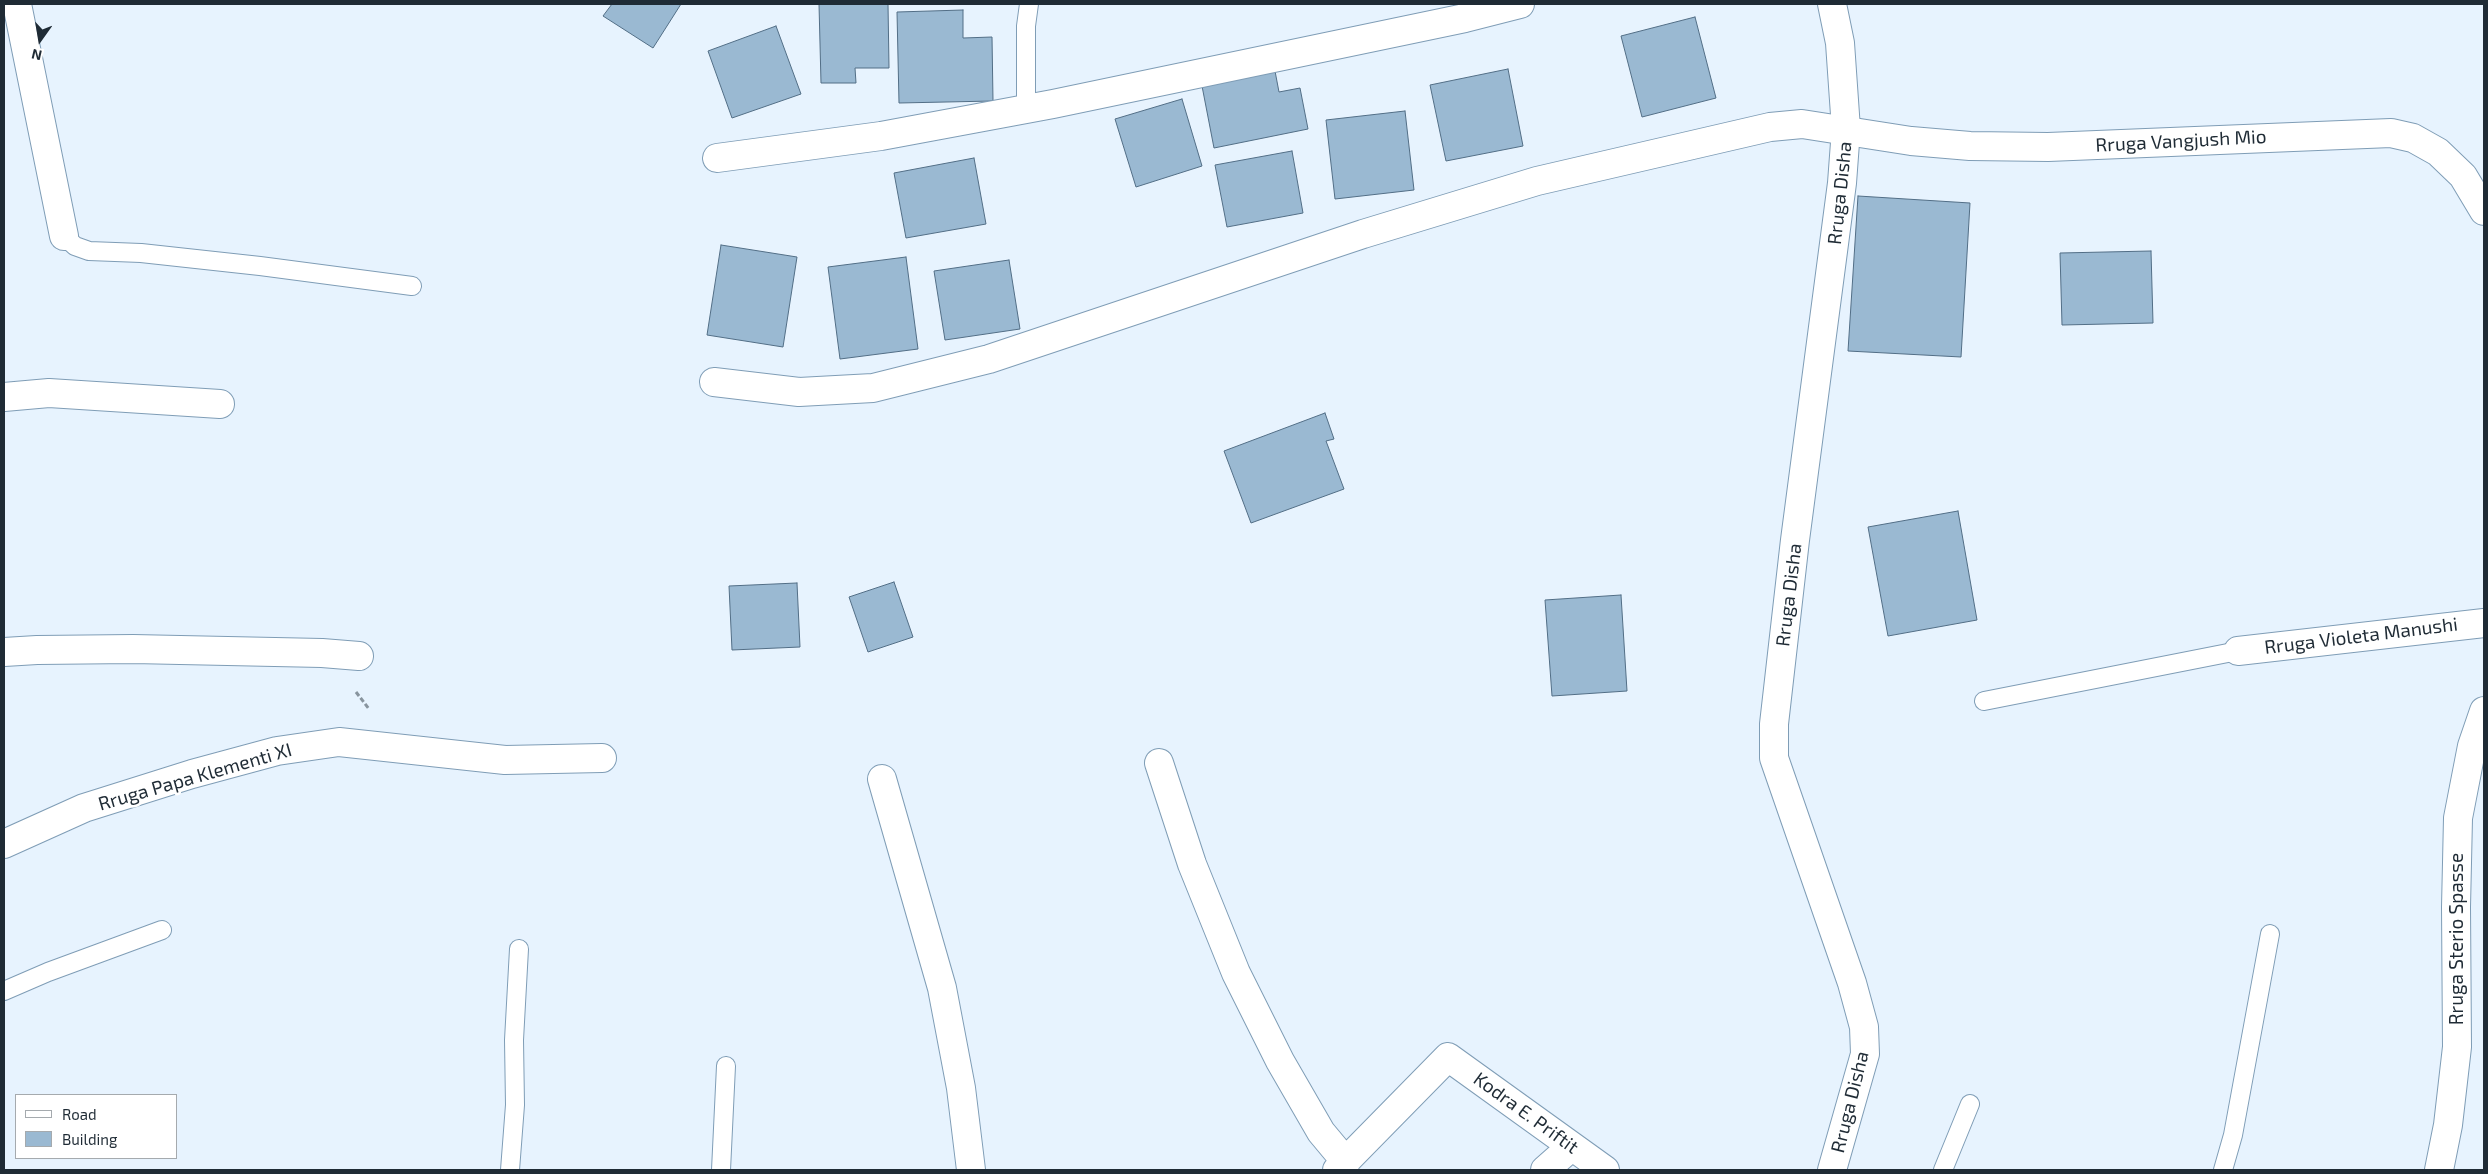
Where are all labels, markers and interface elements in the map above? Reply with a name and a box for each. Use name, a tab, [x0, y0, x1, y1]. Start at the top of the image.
north arrow	[15, 15, 65, 65]
text: N	[30, 46, 43, 65]
street label: Rruga Vangjush Mio	[2095, 125, 2267, 157]
street label: Rruga Disha	[1823, 140, 1857, 246]
street label: Rruga Disha	[1771, 542, 1807, 648]
street label: Rruga Violeta Manushi	[2263, 613, 2459, 659]
street label: Rruga Papa Klementi XI	[96, 738, 294, 816]
street label: Rruga Sterio Spasse	[2446, 853, 2468, 1025]
street label: Rruga Disha	[1826, 1049, 1874, 1155]
street label: Kodra E. Priftit	[1469, 1067, 1583, 1159]
legend	[15, 1094, 178, 1159]
text: Road	[62, 1105, 97, 1123]
text: Building	[62, 1130, 117, 1148]

